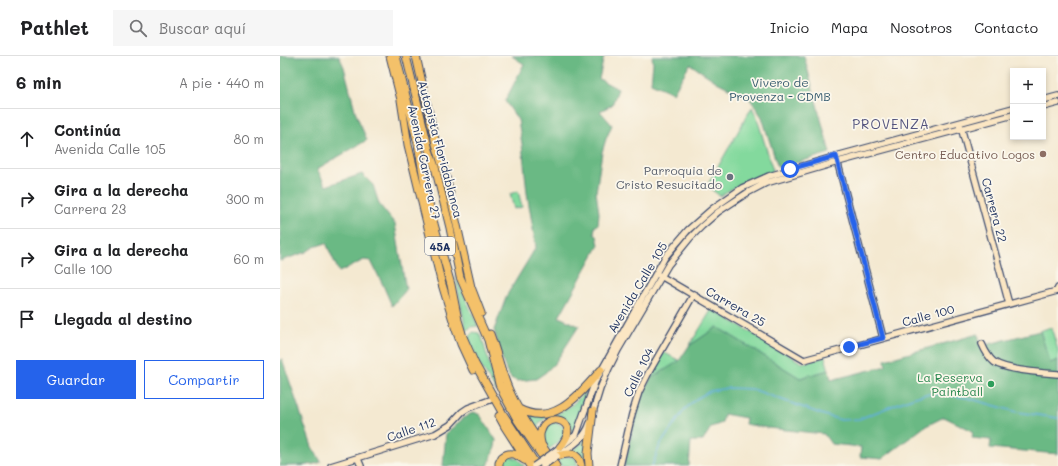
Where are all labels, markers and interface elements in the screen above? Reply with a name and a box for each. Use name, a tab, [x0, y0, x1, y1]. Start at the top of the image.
search box	[113, 10, 393, 46]
text: Pathlet	[20, 15, 89, 40]
icon: search	[127, 17, 149, 39]
text: Buscar aquí	[159, 18, 246, 38]
text: Inicio	[770, 18, 809, 37]
text: Mapa	[831, 18, 868, 37]
text: Nosotros	[890, 18, 952, 37]
text: Contacto	[974, 18, 1038, 37]
map controls	[1010, 68, 1046, 140]
button: +	[1010, 68, 1046, 104]
text: 6 min	[16, 71, 61, 93]
text: A pie · 440 m	[179, 74, 264, 91]
park label: Vivero de Provenza - CDMB	[729, 74, 831, 104]
street label: Autopista Floridablanca	[415, 78, 467, 220]
street label: Avenida Carrera 27	[405, 103, 445, 221]
button: −	[1010, 104, 1046, 140]
district label: PROVENZA	[852, 115, 930, 132]
text: Continúa	[54, 120, 121, 140]
icon: ahead	[16, 128, 38, 150]
text: 80 m	[234, 130, 264, 147]
text: Avenida Calle 105	[54, 140, 166, 157]
place label: Centro Educativo Logos	[895, 146, 1035, 162]
marker: Centro Educativo Logos	[1038, 149, 1048, 159]
route start	[781, 160, 799, 178]
place label: Parroquia de Cristo Resucitado	[616, 162, 722, 192]
marker: Parroquia de Cristo Resucitado	[725, 172, 735, 182]
street label: Carrera 22	[979, 176, 1011, 244]
text: Gira a la derecha	[54, 180, 188, 200]
icon: right	[16, 188, 38, 210]
text: 300 m	[226, 190, 264, 207]
text: Carrera 23	[54, 200, 126, 217]
road number: 45A	[425, 237, 455, 255]
street label: Avenida Calle 105	[604, 239, 670, 335]
text: Gira a la derecha	[54, 240, 188, 260]
icon: right	[16, 248, 38, 270]
text: 60 m	[234, 250, 264, 267]
text: Calle 100	[54, 260, 112, 277]
street label: Carrera 25	[703, 282, 769, 330]
street label: Calle 100	[900, 300, 956, 330]
icon: arrive	[16, 308, 38, 330]
text: Llegada al destino	[54, 309, 192, 329]
route end	[840, 338, 858, 356]
street label: Calle 104	[619, 345, 657, 399]
button: Guardar	[16, 360, 136, 399]
button: Compartir	[144, 360, 264, 399]
place label: La Reserva Paintball	[917, 369, 983, 399]
marker: La Reserva Paintball	[986, 379, 996, 389]
street label: Calle 112	[384, 413, 438, 445]

